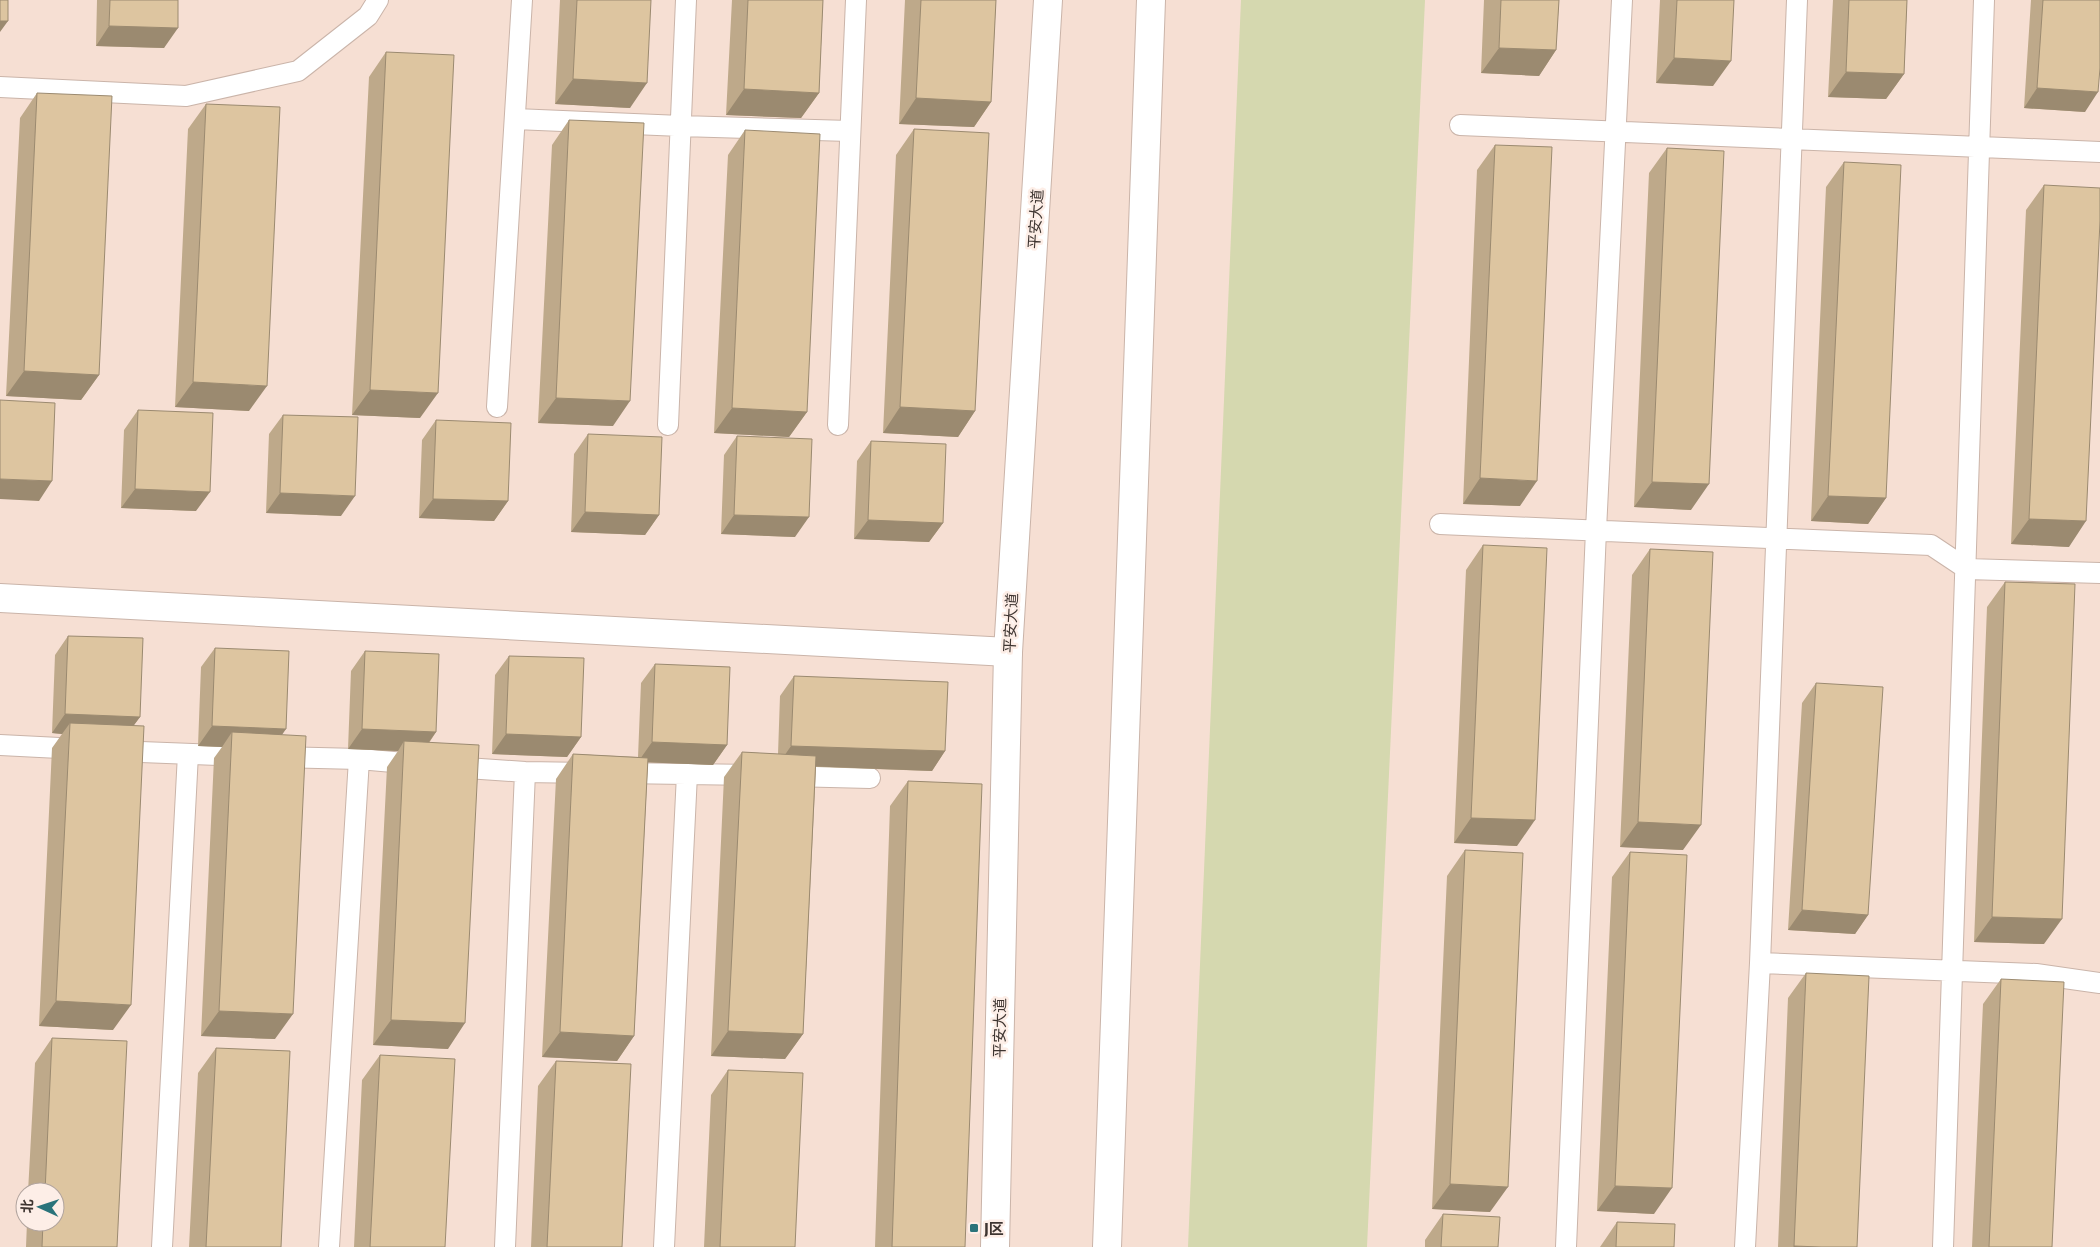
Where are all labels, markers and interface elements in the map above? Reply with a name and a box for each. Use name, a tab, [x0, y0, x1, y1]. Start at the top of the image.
street label: 平安大道	[1024, 188, 1046, 250]
street label: 平安大道	[999, 593, 1021, 653]
street label: 平安大道	[989, 998, 1009, 1058]
north arrow	[15, 1182, 65, 1232]
text: 北	[18, 1199, 35, 1214]
place label: J区	[984, 1219, 1004, 1237]
marker: J区	[968, 1222, 980, 1234]

